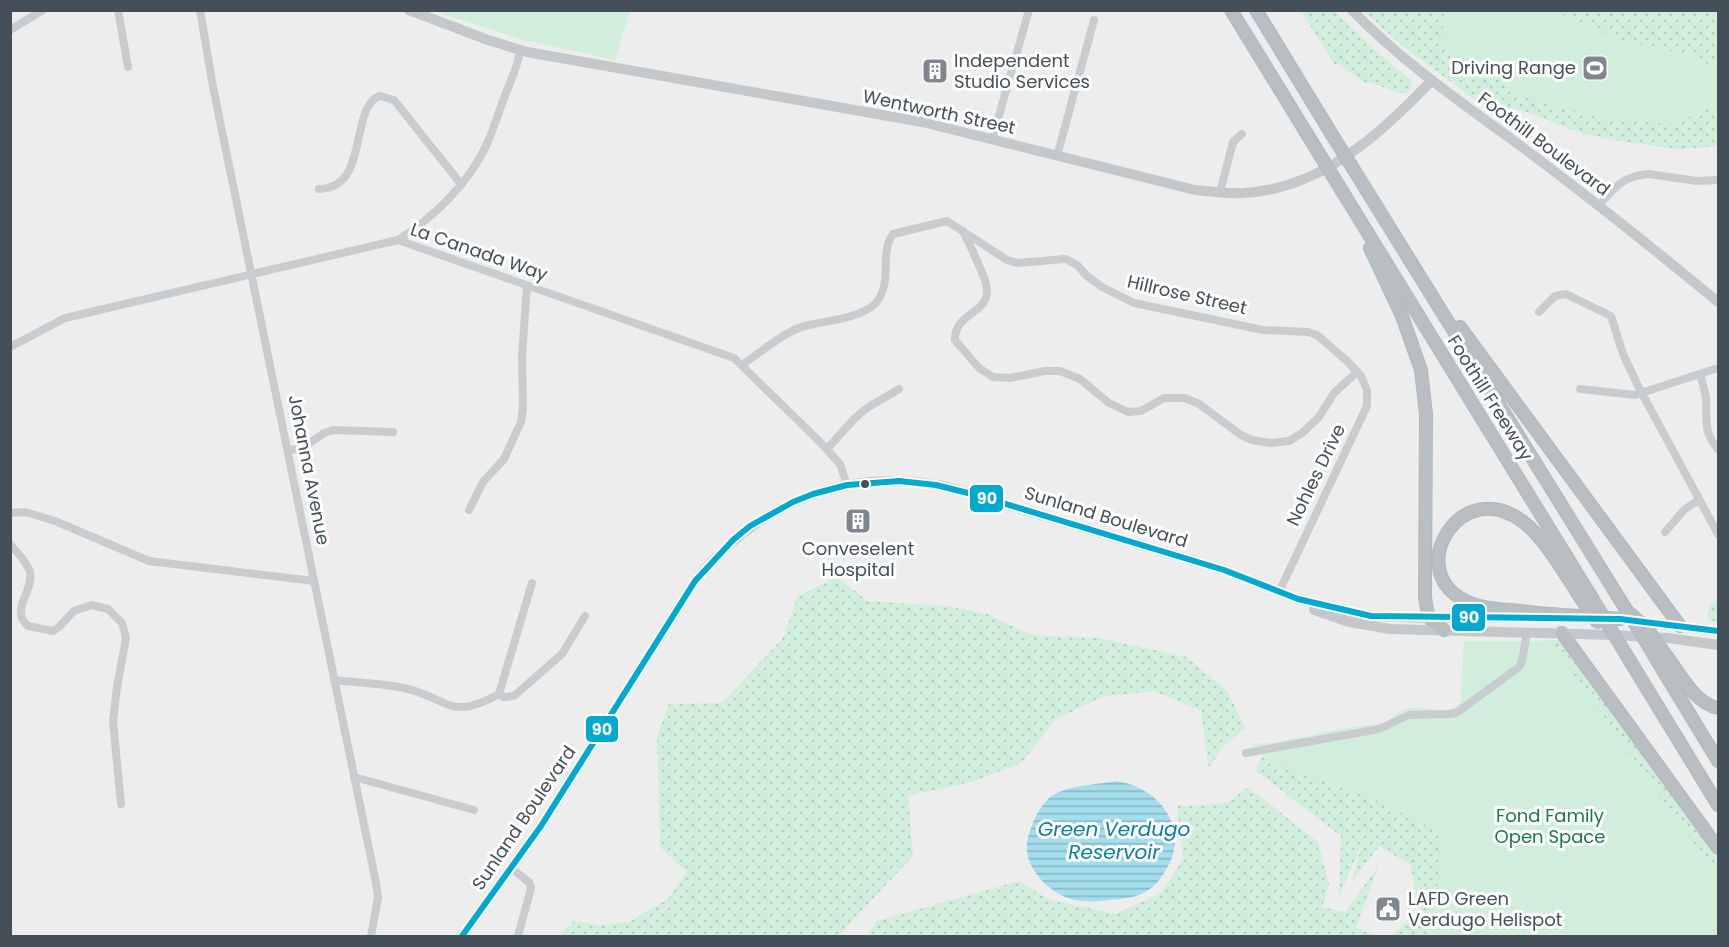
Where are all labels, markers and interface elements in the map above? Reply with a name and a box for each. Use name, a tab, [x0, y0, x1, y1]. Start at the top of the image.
place label: Independent Studio Services	[954, 48, 1090, 94]
sports icon: Driving Range	[1580, 53, 1610, 83]
place label: Driving Range	[1451, 55, 1576, 80]
building icon: Independent Studio Services	[920, 56, 950, 86]
street label: Wentworth Street	[861, 83, 1018, 140]
street label: Foothill Boulevard	[1473, 86, 1615, 201]
street label: La Canada Way	[407, 216, 551, 287]
street label: Hillrose Street	[1125, 269, 1249, 320]
street label: Foothill Freeway	[1442, 330, 1539, 465]
street label: Johanna Avenue	[283, 393, 336, 547]
street label: Nohles Drive	[1280, 420, 1351, 530]
unlabelled marker	[859, 478, 871, 490]
street label: Sunland Boulevard	[1021, 480, 1191, 553]
line badge: 90	[969, 484, 1004, 513]
text: 90	[977, 487, 997, 510]
building icon: Conveselent Hospital	[843, 506, 873, 536]
place label: Conveselent Hospital	[802, 536, 914, 582]
line badge: 90	[1451, 603, 1486, 632]
text: 90	[1459, 606, 1479, 629]
line badge: 90	[585, 715, 619, 743]
text: 90	[592, 718, 612, 741]
street label: Sunland Boulevard	[466, 740, 581, 895]
park label: Fond Family Open Space	[1495, 803, 1605, 849]
water label: Green Verdugo Reservoir	[1038, 815, 1190, 866]
place label: LAFD Green Verdugo Helispot	[1408, 886, 1562, 932]
public building icon: LAFD Green Verdugo Helispot	[1373, 894, 1403, 924]

